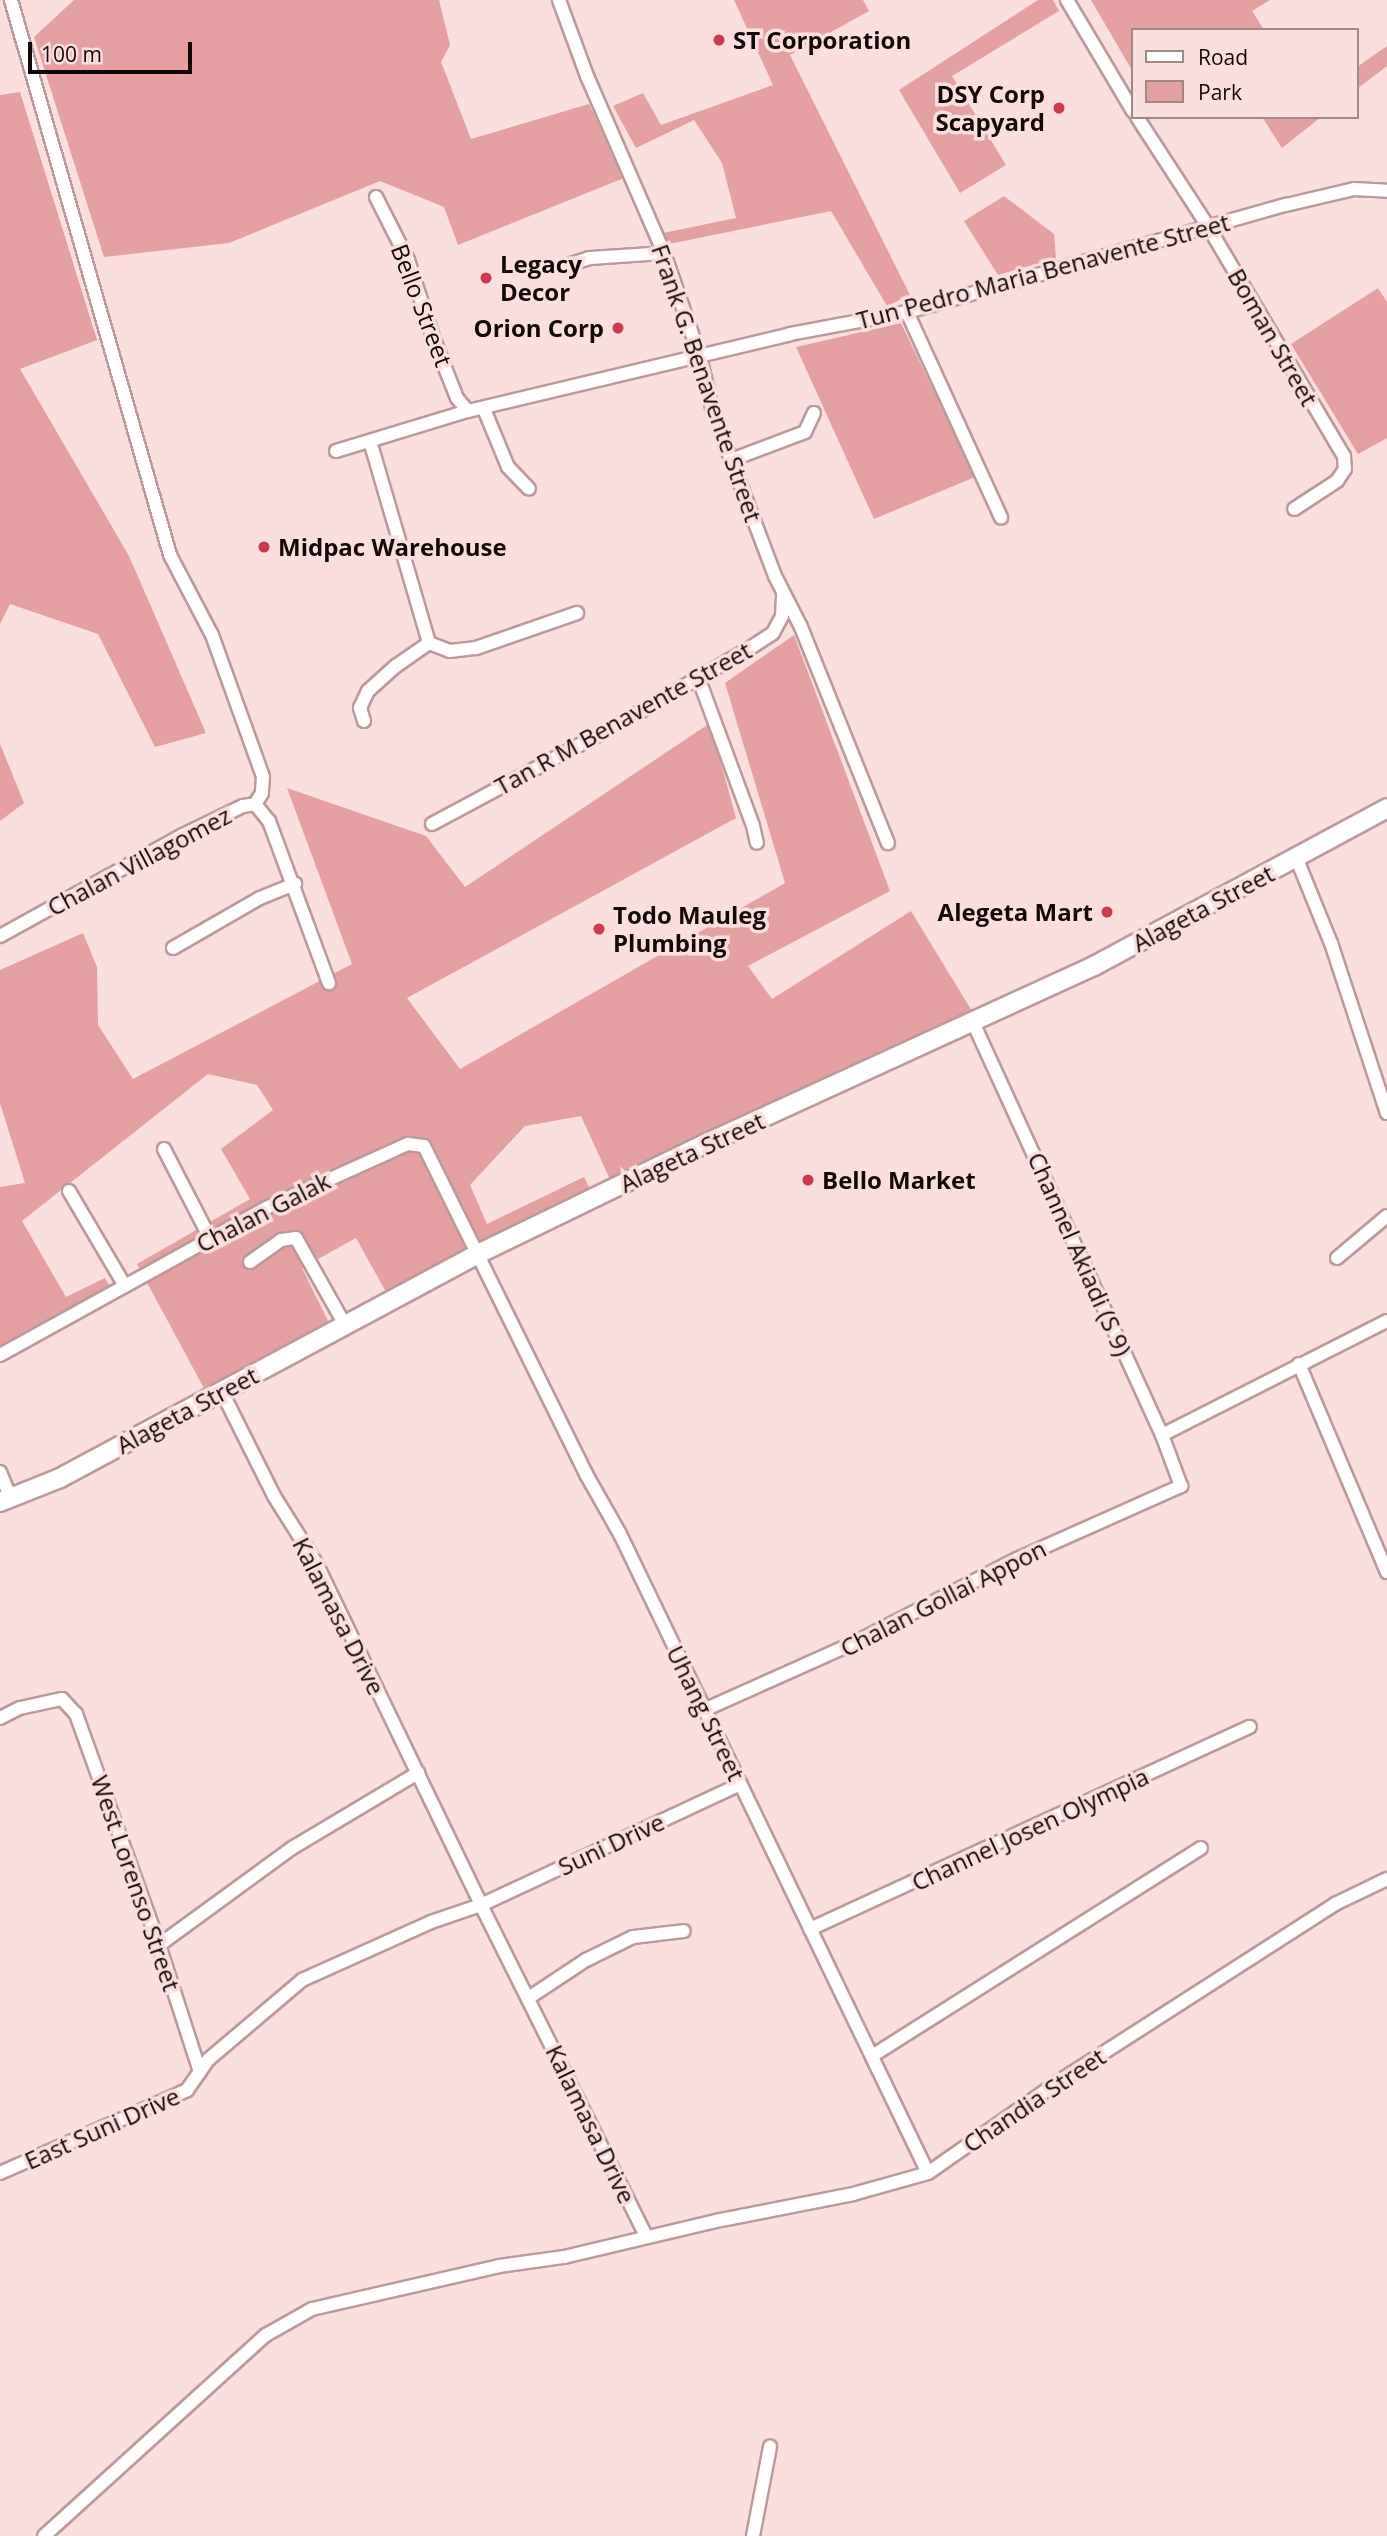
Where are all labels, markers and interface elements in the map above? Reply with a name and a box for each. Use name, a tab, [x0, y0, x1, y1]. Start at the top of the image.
place label: ST Corporation	[733, 26, 911, 54]
scale bar	[32, 28, 196, 72]
legend	[1132, 28, 1359, 119]
marker: ST Corporation	[711, 32, 727, 48]
text: 100 m	[41, 40, 102, 68]
text: Road	[1198, 43, 1248, 71]
text: Park	[1198, 78, 1242, 106]
place label: DSY Corp Scapyard	[936, 80, 1045, 136]
marker: DSY Corp Scapyard	[1051, 100, 1067, 116]
street label: Tun Pedro Maria Benavente Street	[853, 207, 1233, 335]
street label: Bello Street	[385, 240, 459, 370]
street label: Frank G. Benavente Street	[646, 240, 768, 526]
place label: Legacy Decor	[500, 250, 582, 306]
street label: Boman Street	[1222, 263, 1324, 411]
marker: Legacy Decor	[478, 270, 494, 286]
place label: Orion Corp	[474, 314, 604, 342]
marker: Orion Corp	[610, 320, 626, 336]
place label: Midpac Warehouse	[278, 533, 507, 561]
marker: Midpac Warehouse	[256, 539, 272, 555]
street label: Tan R M Benavente Street	[490, 635, 756, 801]
street label: Chalan Villagomez	[42, 800, 236, 922]
street label: Alageta Street	[1127, 859, 1279, 957]
place label: Alegeta Mart	[938, 898, 1093, 926]
place label: Todo Mauleg Plumbing	[613, 901, 766, 957]
marker: Alegeta Mart	[1099, 904, 1115, 920]
marker: Todo Mauleg Plumbing	[591, 921, 607, 937]
street label: Alageta Street	[615, 1106, 769, 1198]
street label: Channel Akiadi (S 9)	[1022, 1148, 1138, 1360]
street label: Chalan Galak	[191, 1166, 335, 1258]
place label: Bello Market	[822, 1166, 976, 1194]
marker: Bello Market	[800, 1172, 816, 1188]
street label: Alageta Street	[111, 1361, 263, 1459]
street label: Kalamasa Drive	[287, 1533, 391, 1699]
street label: Chalan Gollai Appon	[835, 1534, 1051, 1662]
street label: Uhang Street	[661, 1641, 751, 1785]
street label: Channel Josen Olympia	[907, 1761, 1153, 1897]
street label: West Lorenso Street	[86, 1771, 186, 1995]
street label: Suni Drive	[553, 1807, 669, 1881]
street label: Kalamasa Drive	[540, 2040, 642, 2208]
street label: Chandia Street	[957, 2042, 1111, 2158]
street label: East Suni Drive	[20, 2081, 184, 2175]

